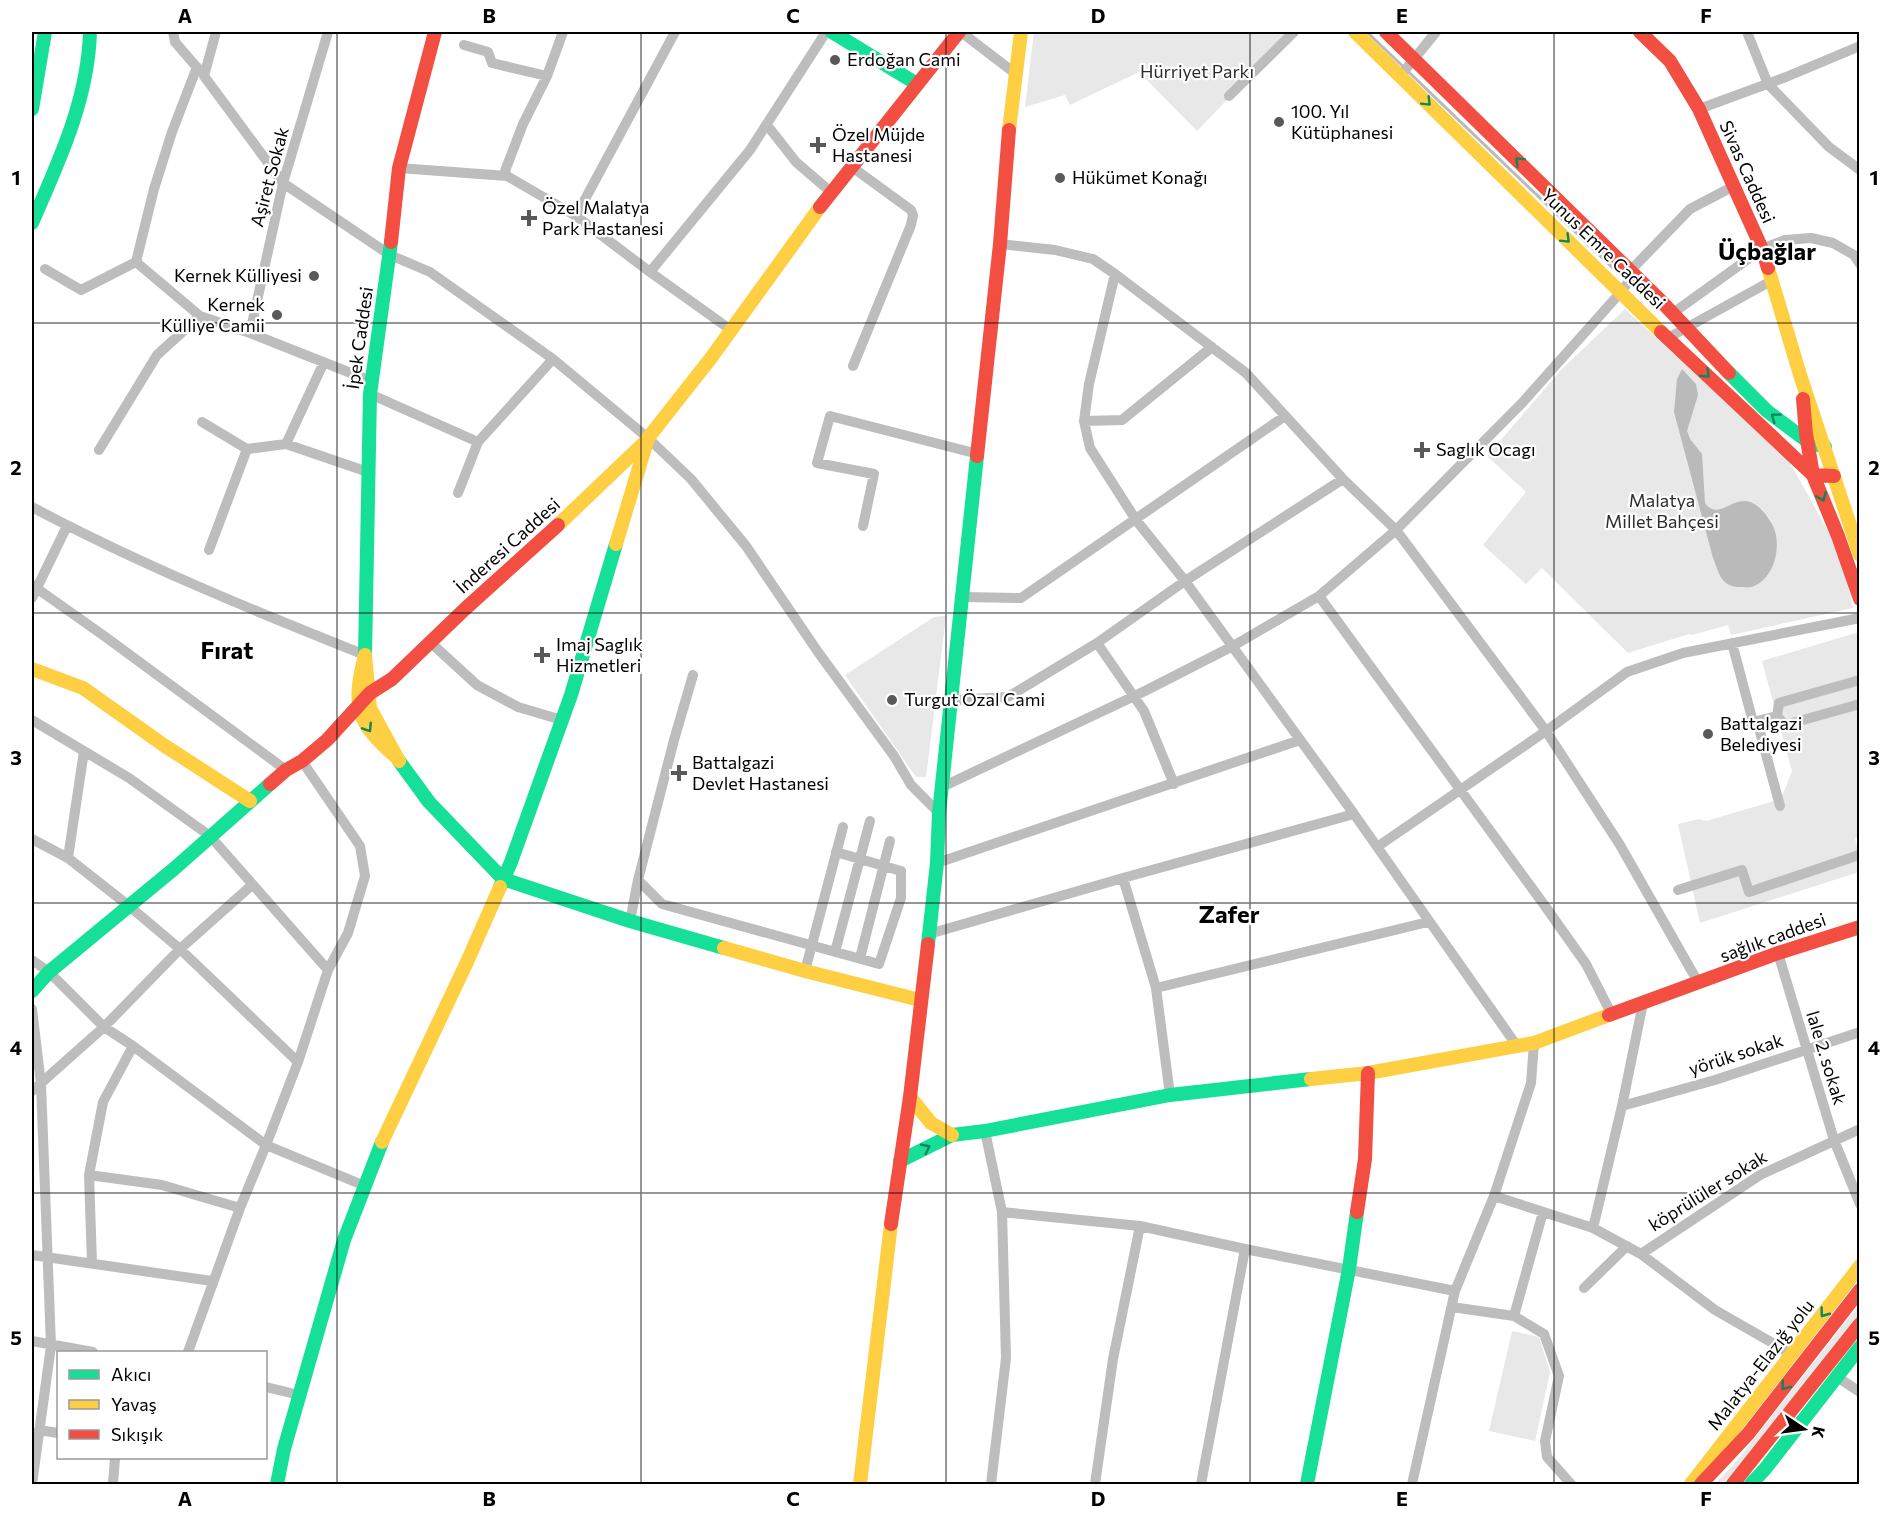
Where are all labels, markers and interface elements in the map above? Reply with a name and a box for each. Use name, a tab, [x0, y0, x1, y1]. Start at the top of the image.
text: A	[178, 3, 192, 27]
text: B	[482, 3, 496, 27]
text: C	[786, 3, 800, 27]
text: D	[1091, 3, 1105, 27]
text: E	[1396, 3, 1408, 27]
text: F	[1700, 3, 1712, 27]
place label: Erdoğan Cami	[847, 48, 961, 70]
marker: Erdoğan Cami	[828, 53, 842, 67]
park label: Hürriyet Parkı	[1140, 60, 1254, 82]
one-way arrow	[1420, 94, 1431, 105]
place label: 100. Yıl Kütüphanesi	[1291, 100, 1393, 143]
marker: 100. Yıl Kütüphanesi	[1272, 115, 1286, 129]
street label: Sivas Caddesi	[1715, 117, 1780, 226]
place label: Özel Müjde Hastanesi	[832, 123, 925, 166]
street label: Aşiret Sokak	[245, 124, 293, 229]
marker: Özel Müjde Hastanesi	[809, 136, 827, 154]
one-way arrow	[1515, 157, 1526, 168]
text: 1	[11, 165, 21, 189]
text: 1	[1869, 165, 1879, 189]
place label: Hükümet Konağı	[1072, 166, 1208, 188]
marker: Hükümet Konağı	[1053, 171, 1067, 185]
street label: Yunus Emre Caddesi	[1537, 183, 1670, 313]
place label: Özel Malatya Park Hastanesi	[542, 196, 664, 239]
marker: Özel Malatya Park Hastanesi	[520, 209, 538, 227]
one-way arrow	[1558, 231, 1569, 242]
district label: Üçbağlar	[1718, 236, 1816, 265]
place label: Kernek Külliyesi	[174, 264, 302, 286]
marker: Kernek Külliyesi	[307, 269, 321, 283]
street label: İpek Caddesi	[341, 285, 377, 391]
place label: Kernek Külliye Camii	[161, 293, 265, 336]
marker: Kernek Külliye Camii	[270, 308, 284, 322]
one-way arrow	[1700, 367, 1710, 378]
one-way arrow	[1771, 414, 1782, 425]
place label: Saglık Ocagı	[1436, 438, 1536, 460]
marker: Saglık Ocagı	[1413, 441, 1431, 459]
text: 2	[10, 455, 22, 479]
text: 2	[1868, 455, 1880, 479]
park label: Malatya Millet Bahçesi	[1605, 489, 1719, 532]
one-way arrow	[1815, 491, 1827, 502]
street label: İnderesi Caddesi	[451, 493, 564, 598]
place label: Imaj Saglık Hizmetleri	[556, 633, 643, 676]
district label: Fırat	[201, 635, 253, 664]
marker: Imaj Saglık Hizmetleri	[533, 646, 551, 664]
place label: Turgut Özal Cami	[904, 688, 1045, 710]
marker: Turgut Özal Cami	[885, 693, 899, 707]
place label: Battalgazi Belediyesi	[1720, 712, 1802, 755]
one-way arrow	[361, 721, 372, 732]
marker: Battalgazi Belediyesi	[1701, 727, 1715, 741]
text: 3	[10, 745, 22, 769]
text: 3	[1868, 745, 1880, 769]
place label: Battalgazi Devlet Hastanesi	[692, 751, 829, 794]
marker: Battalgazi Devlet Hastanesi	[670, 764, 688, 782]
district label: Zafer	[1198, 899, 1260, 928]
street label: sağlık caddesi	[1717, 908, 1829, 966]
street label: lale 2. sokak	[1802, 1008, 1852, 1108]
street label: yörük sokak	[1686, 1028, 1786, 1080]
text: 4	[10, 1035, 22, 1059]
text: 4	[1868, 1035, 1880, 1059]
one-way arrow	[920, 1143, 931, 1155]
street label: köprülüler sokak	[1644, 1145, 1771, 1235]
street label: Malatya-Elazığ yolu	[1702, 1295, 1818, 1434]
one-way arrow	[1820, 1306, 1831, 1317]
text: 5	[10, 1325, 22, 1349]
text: 5	[1868, 1325, 1880, 1349]
legend	[57, 1351, 267, 1459]
text: Akıcı	[111, 1363, 151, 1385]
one-way arrow	[1782, 1380, 1793, 1391]
text: Yavaş	[111, 1393, 157, 1415]
north arrow	[1774, 1399, 1834, 1459]
text: Sıkışık	[111, 1423, 163, 1445]
text: K	[1809, 1425, 1830, 1440]
text: A	[178, 1486, 192, 1510]
text: B	[482, 1486, 496, 1510]
text: C	[786, 1486, 800, 1510]
text: D	[1091, 1486, 1105, 1510]
text: E	[1396, 1486, 1408, 1510]
text: F	[1700, 1486, 1712, 1510]

